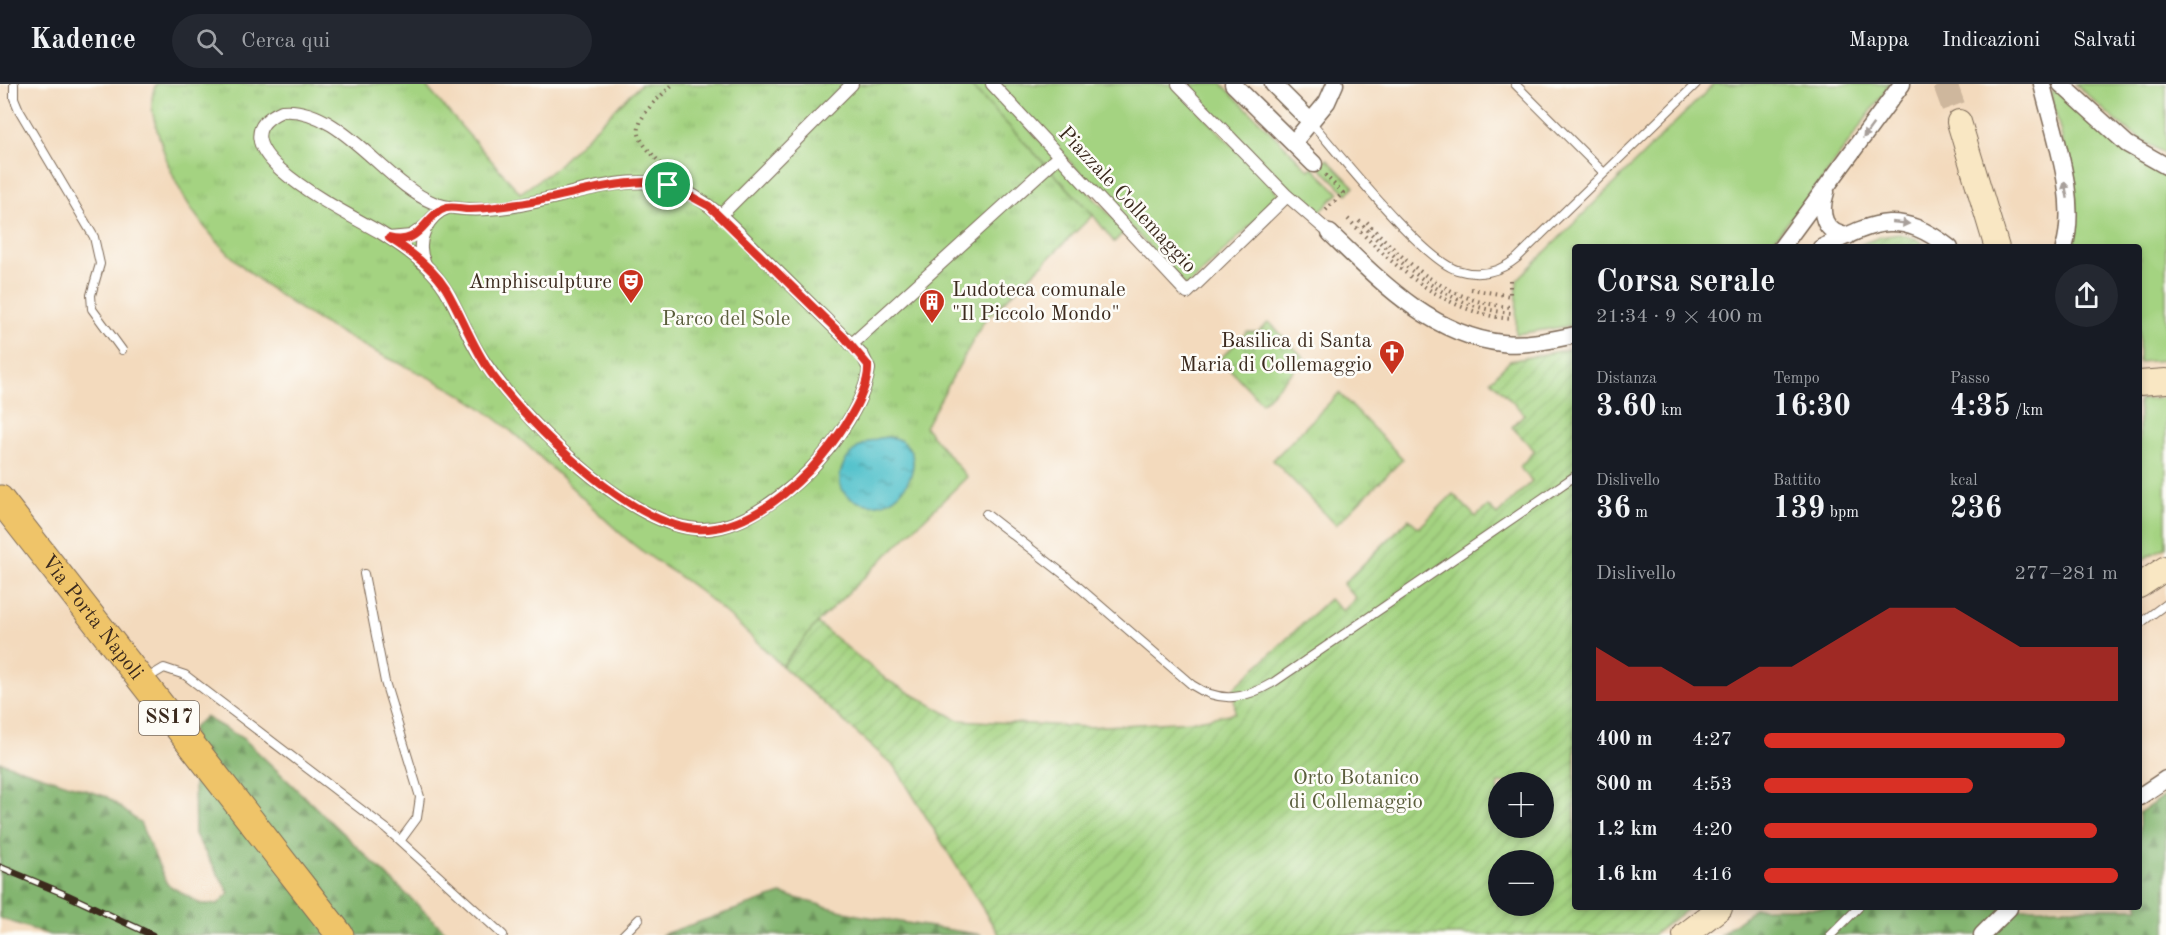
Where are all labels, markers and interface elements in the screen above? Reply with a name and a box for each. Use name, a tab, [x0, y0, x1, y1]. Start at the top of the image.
search box	[172, 14, 592, 68]
icon: search	[193, 25, 226, 58]
text: Kadence	[30, 27, 136, 55]
text: Cerca qui	[241, 30, 330, 52]
text: Mappa	[1849, 30, 1909, 51]
text: Indicazioni	[1942, 30, 2040, 51]
text: Salvati	[2073, 30, 2136, 51]
street label: Piazzale Collemaggio	[1054, 123, 1200, 277]
one-way arrow	[1862, 123, 1874, 139]
pin	[642, 159, 693, 210]
icon: arrive	[651, 168, 684, 201]
one-way arrow	[2061, 180, 2070, 199]
one-way arrow	[1892, 218, 1911, 228]
button: share	[2055, 264, 2118, 327]
text: Corsa serale	[1596, 266, 1776, 299]
theatre icon: Amphisculpture	[616, 267, 646, 305]
place label: Amphisculpture	[468, 272, 612, 293]
place label: Ludoteca comunale "Il Piccolo Mondo"	[952, 280, 1126, 325]
building icon: Ludoteca comunale "Il Piccolo Mondo"	[917, 287, 947, 325]
text: 21:34 · 9 × 400 m	[1596, 307, 1763, 327]
park label: Parco del Sole	[662, 309, 790, 330]
place label: Basilica di Santa Maria di Collemaggio	[1180, 331, 1372, 376]
church icon: Basilica di Santa Maria di Collemaggio	[1377, 338, 1407, 376]
text: Distanza	[1596, 371, 1657, 387]
text: Tempo	[1773, 371, 1820, 387]
text: Passo	[1950, 371, 1990, 387]
text: 3.60	[1596, 392, 1657, 422]
text: 16:30	[1773, 392, 1851, 422]
text: 4:35	[1950, 392, 2011, 422]
text: km	[1657, 403, 1682, 419]
text: /km	[2011, 403, 2043, 419]
text: Dislivello	[1596, 473, 1660, 489]
text: Battito	[1773, 473, 1821, 489]
text: kcal	[1950, 473, 1978, 489]
text: 36	[1596, 494, 1631, 524]
text: 139	[1773, 494, 1825, 524]
text: 236	[1950, 494, 2002, 524]
text: m	[1631, 505, 1648, 521]
text: bpm	[1825, 505, 1859, 521]
street label: Via Porta Napoli	[37, 551, 147, 684]
text: Dislivello	[1596, 564, 1676, 584]
text: 277–281 m	[2015, 564, 2118, 584]
road number: SS17	[139, 701, 199, 735]
text: 400 m	[1596, 730, 1652, 750]
text: 4:27	[1692, 730, 1732, 750]
park label: Orto Botanico di Collemaggio	[1289, 768, 1423, 813]
map controls	[1488, 772, 1554, 916]
button: +	[1488, 772, 1554, 838]
text: 800 m	[1596, 775, 1652, 795]
text: 4:53	[1692, 775, 1732, 795]
text: 1.2 km	[1596, 820, 1658, 840]
text: 4:20	[1692, 820, 1732, 840]
button: −	[1488, 850, 1554, 916]
text: 1.6 km	[1596, 865, 1658, 885]
text: 4:16	[1692, 865, 1732, 885]

